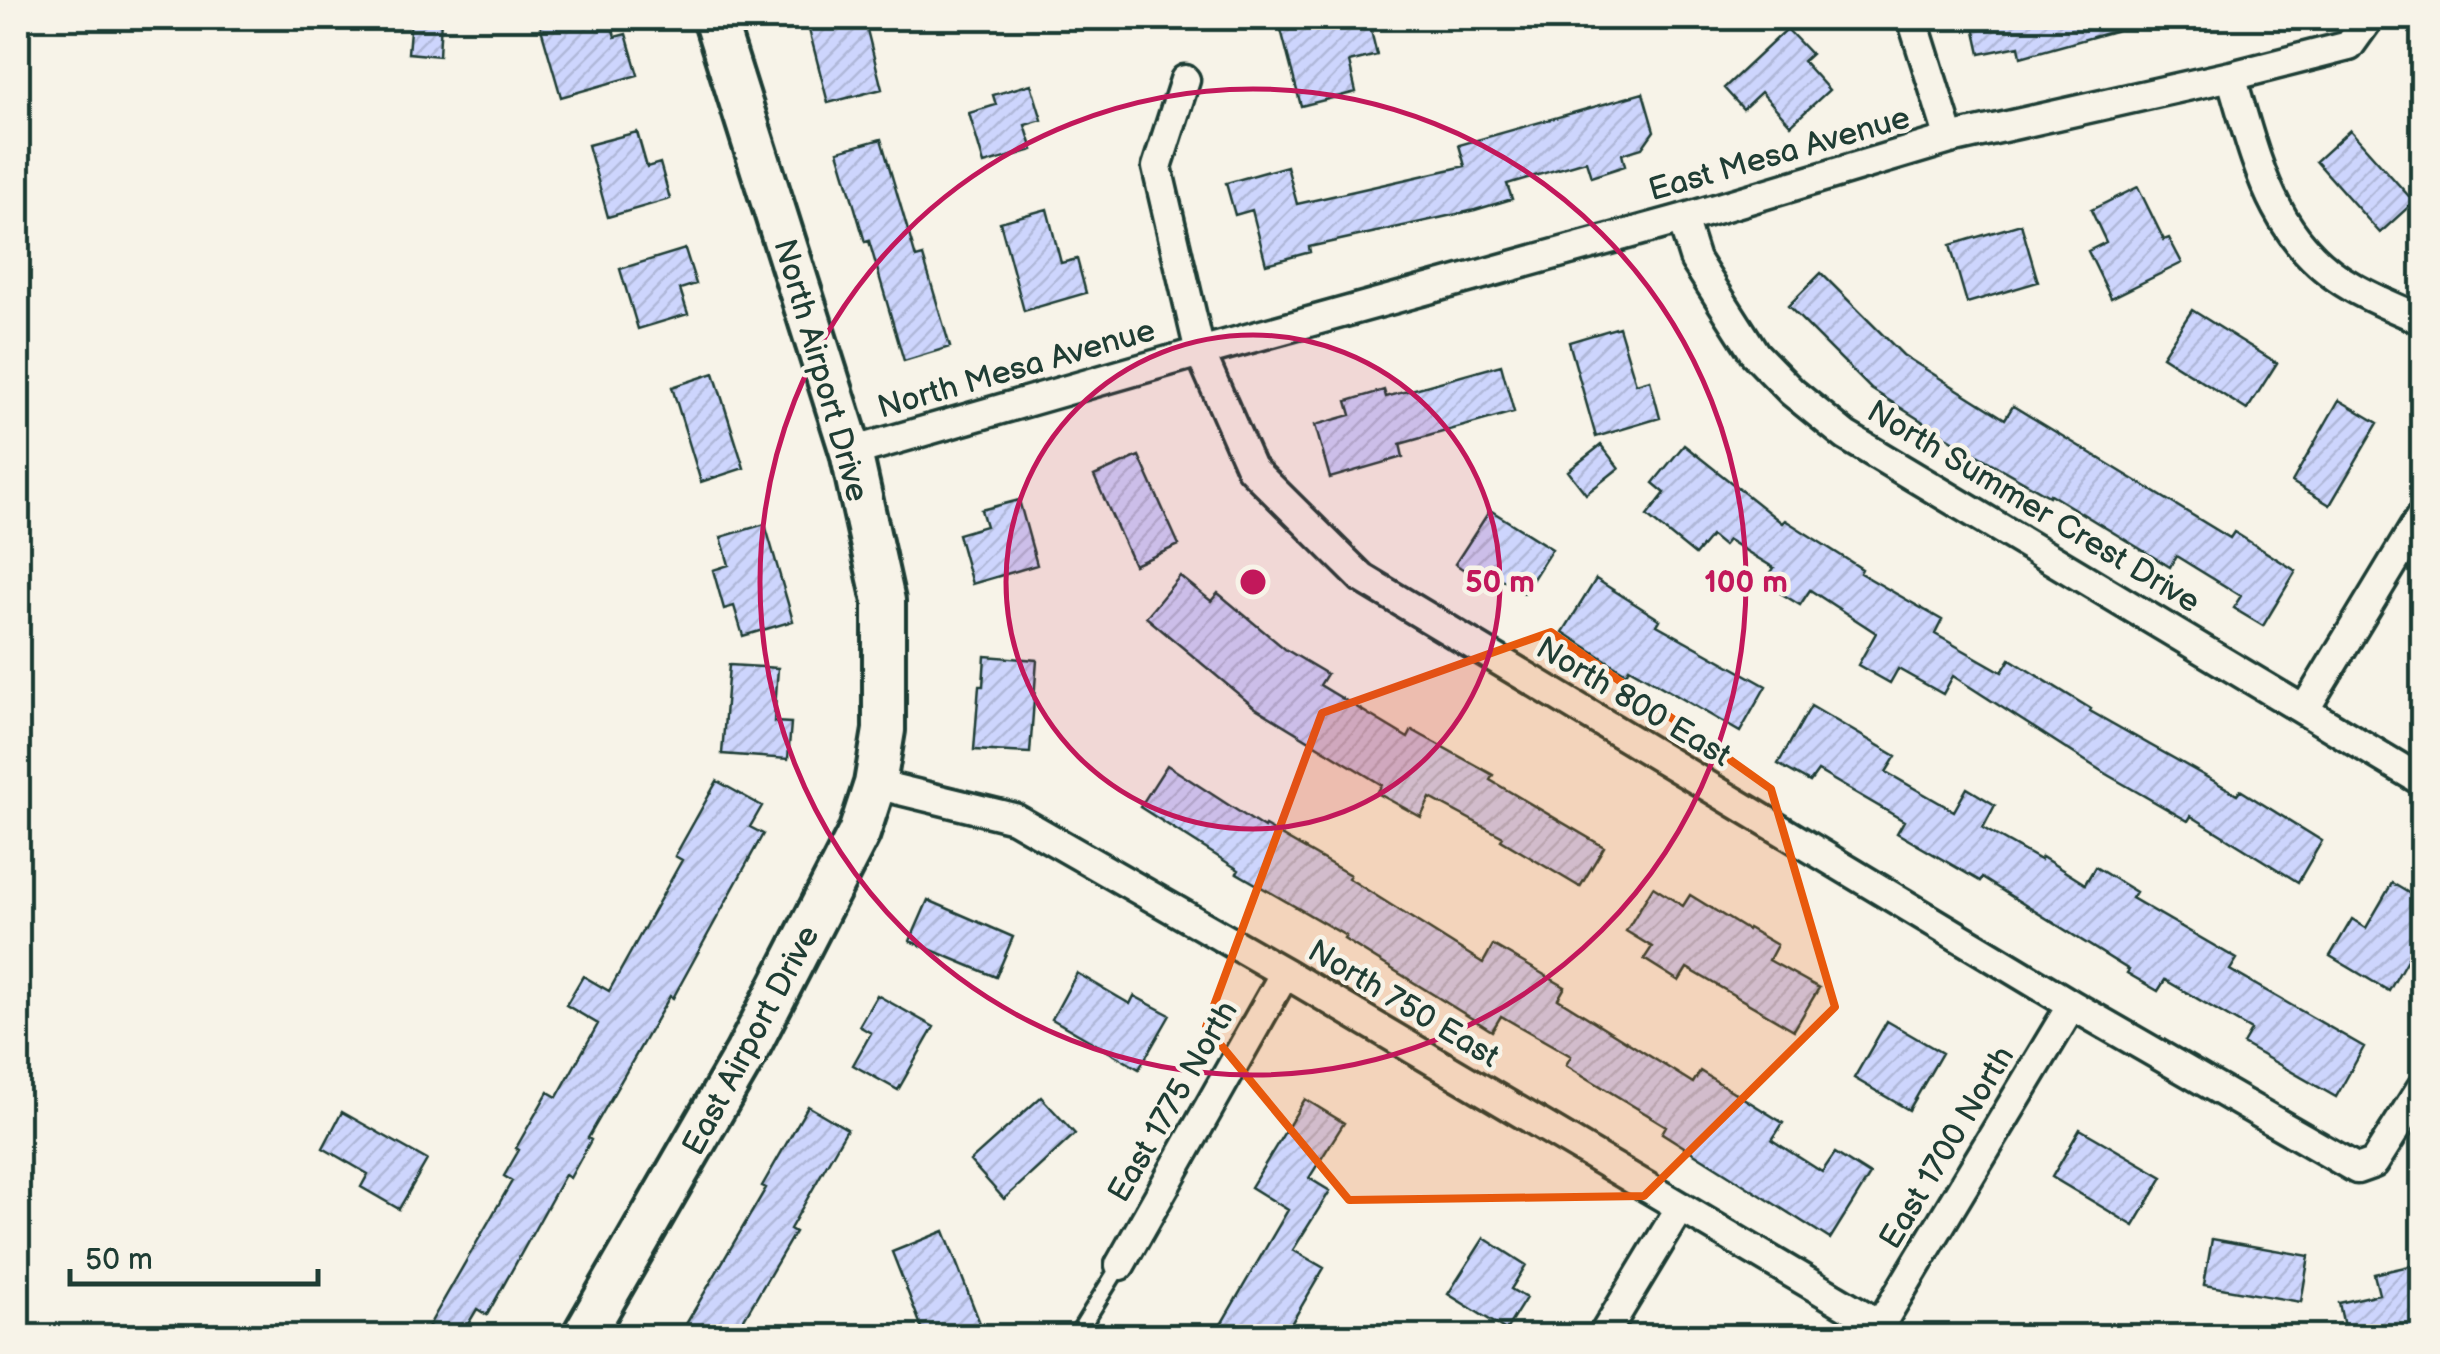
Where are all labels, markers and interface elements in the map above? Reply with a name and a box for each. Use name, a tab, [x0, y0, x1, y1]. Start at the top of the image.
street label: East Mesa Avenue	[1644, 98, 1915, 210]
street label: North Airport Drive	[764, 235, 877, 506]
street label: North Mesa Avenue	[873, 311, 1160, 428]
street label: North Summer Crest Drive	[1860, 392, 2207, 622]
centre of rings	[1235, 564, 1271, 600]
text: 50 m	[1465, 565, 1535, 601]
text: 100 m	[1704, 565, 1788, 601]
street label: North 800 East	[1529, 629, 1738, 776]
street label: East Airport Drive	[674, 919, 828, 1162]
street label: North 750 East	[1301, 932, 1506, 1077]
street label: East 1775 North	[1100, 994, 1247, 1209]
street label: East 1700 North	[1871, 1039, 2023, 1256]
scale bar	[70, 1224, 318, 1286]
text: 50 m	[85, 1242, 153, 1278]

